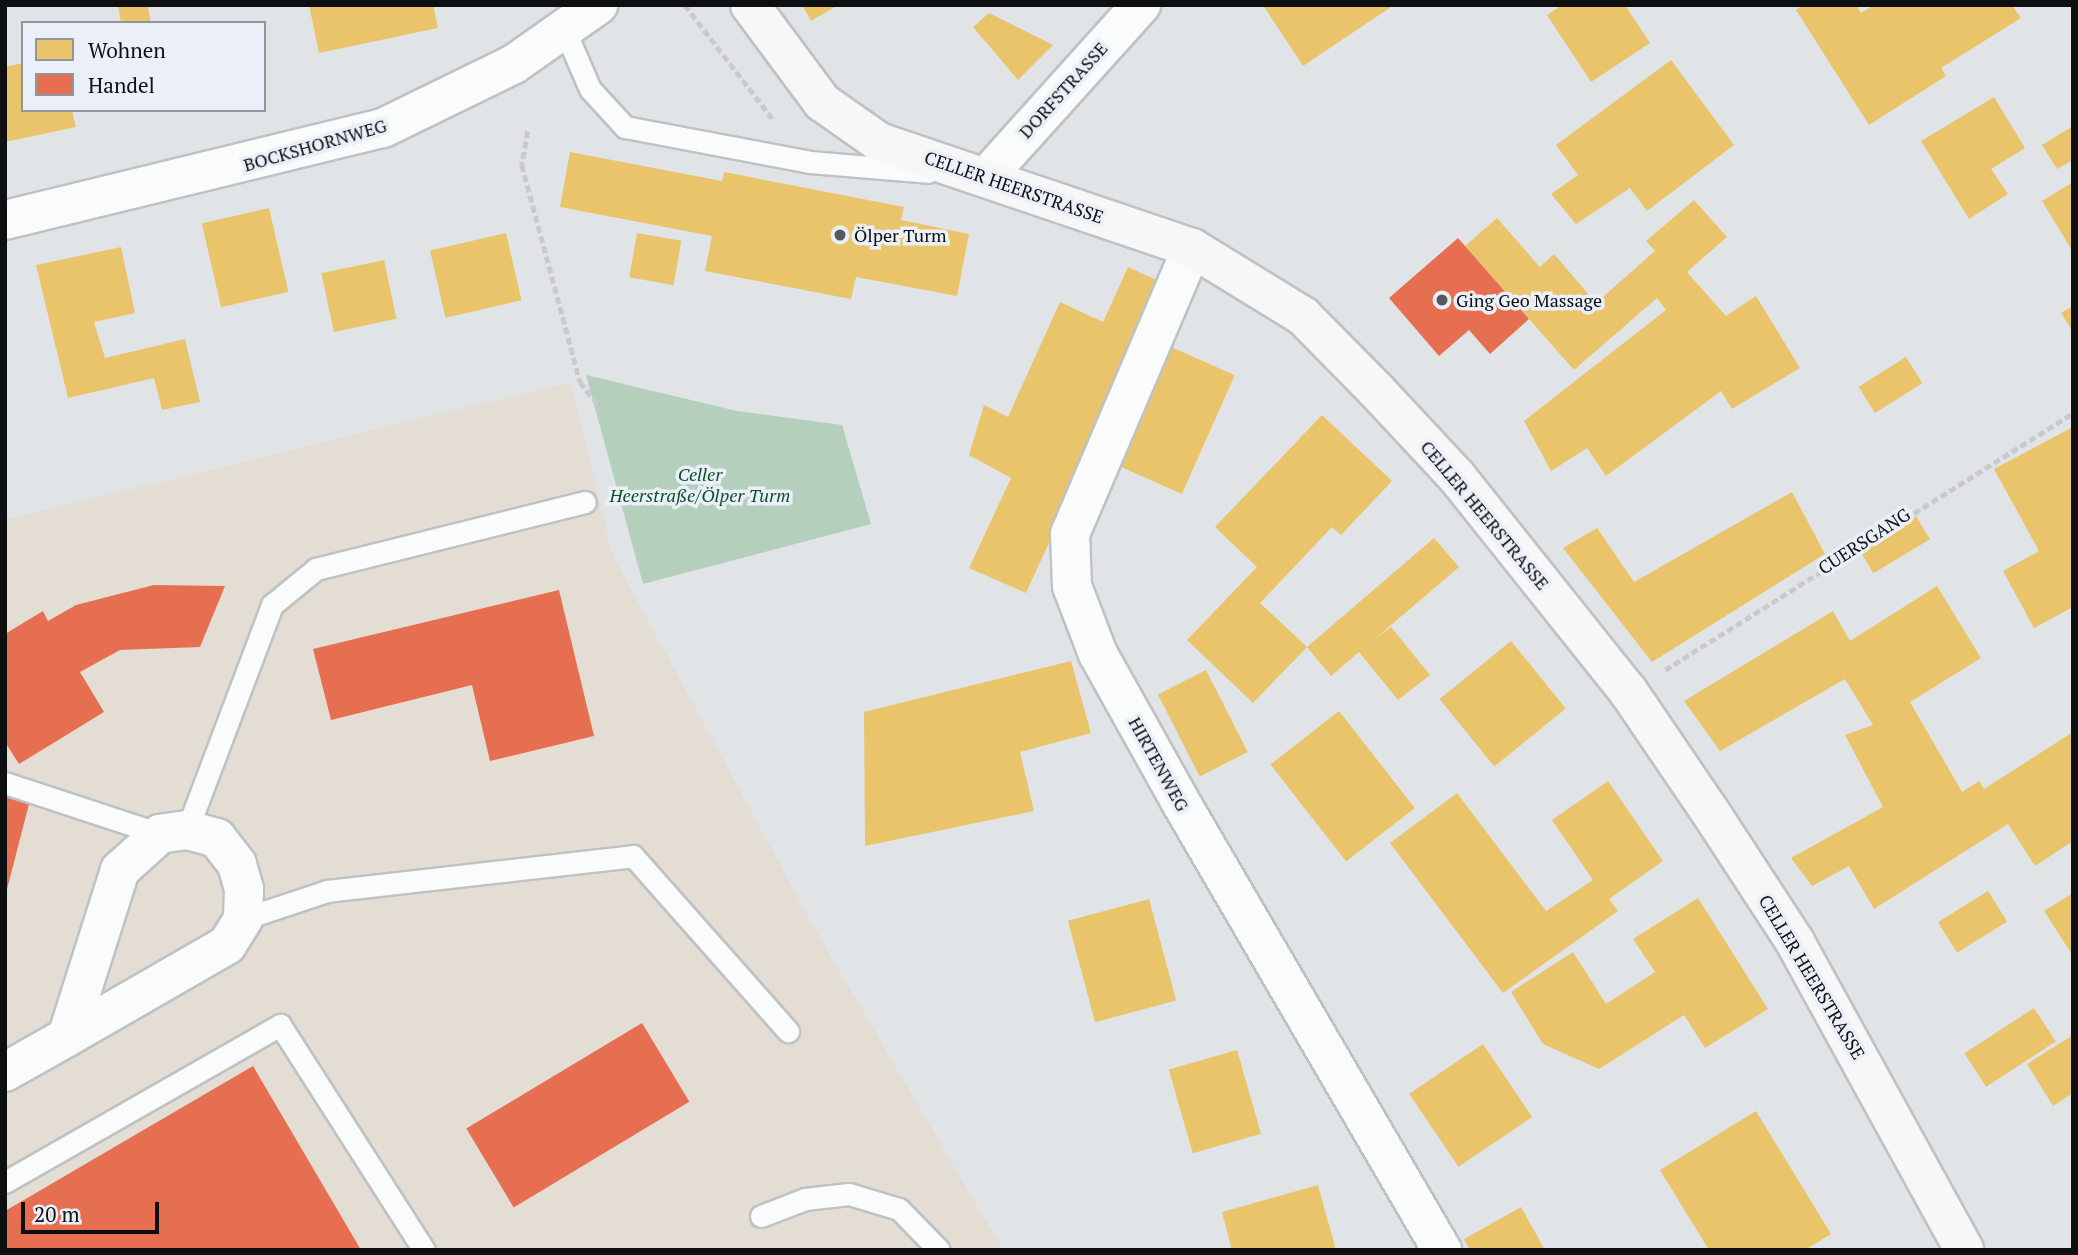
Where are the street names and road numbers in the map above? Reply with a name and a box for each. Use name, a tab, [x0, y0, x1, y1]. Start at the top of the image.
street label: DORFSTRASSE	[1014, 38, 1112, 142]
street label: BOCKSHORNWEG	[241, 114, 389, 176]
street label: CELLER HEERSTRASSE	[922, 146, 1106, 228]
street label: CELLER HEERSTRASSE	[1416, 436, 1554, 594]
street label: CUERSGANG	[1814, 503, 1914, 579]
street label: HIRTENWEG	[1124, 713, 1194, 815]
street label: CELLER HEERSTRASSE	[1754, 891, 1870, 1063]

